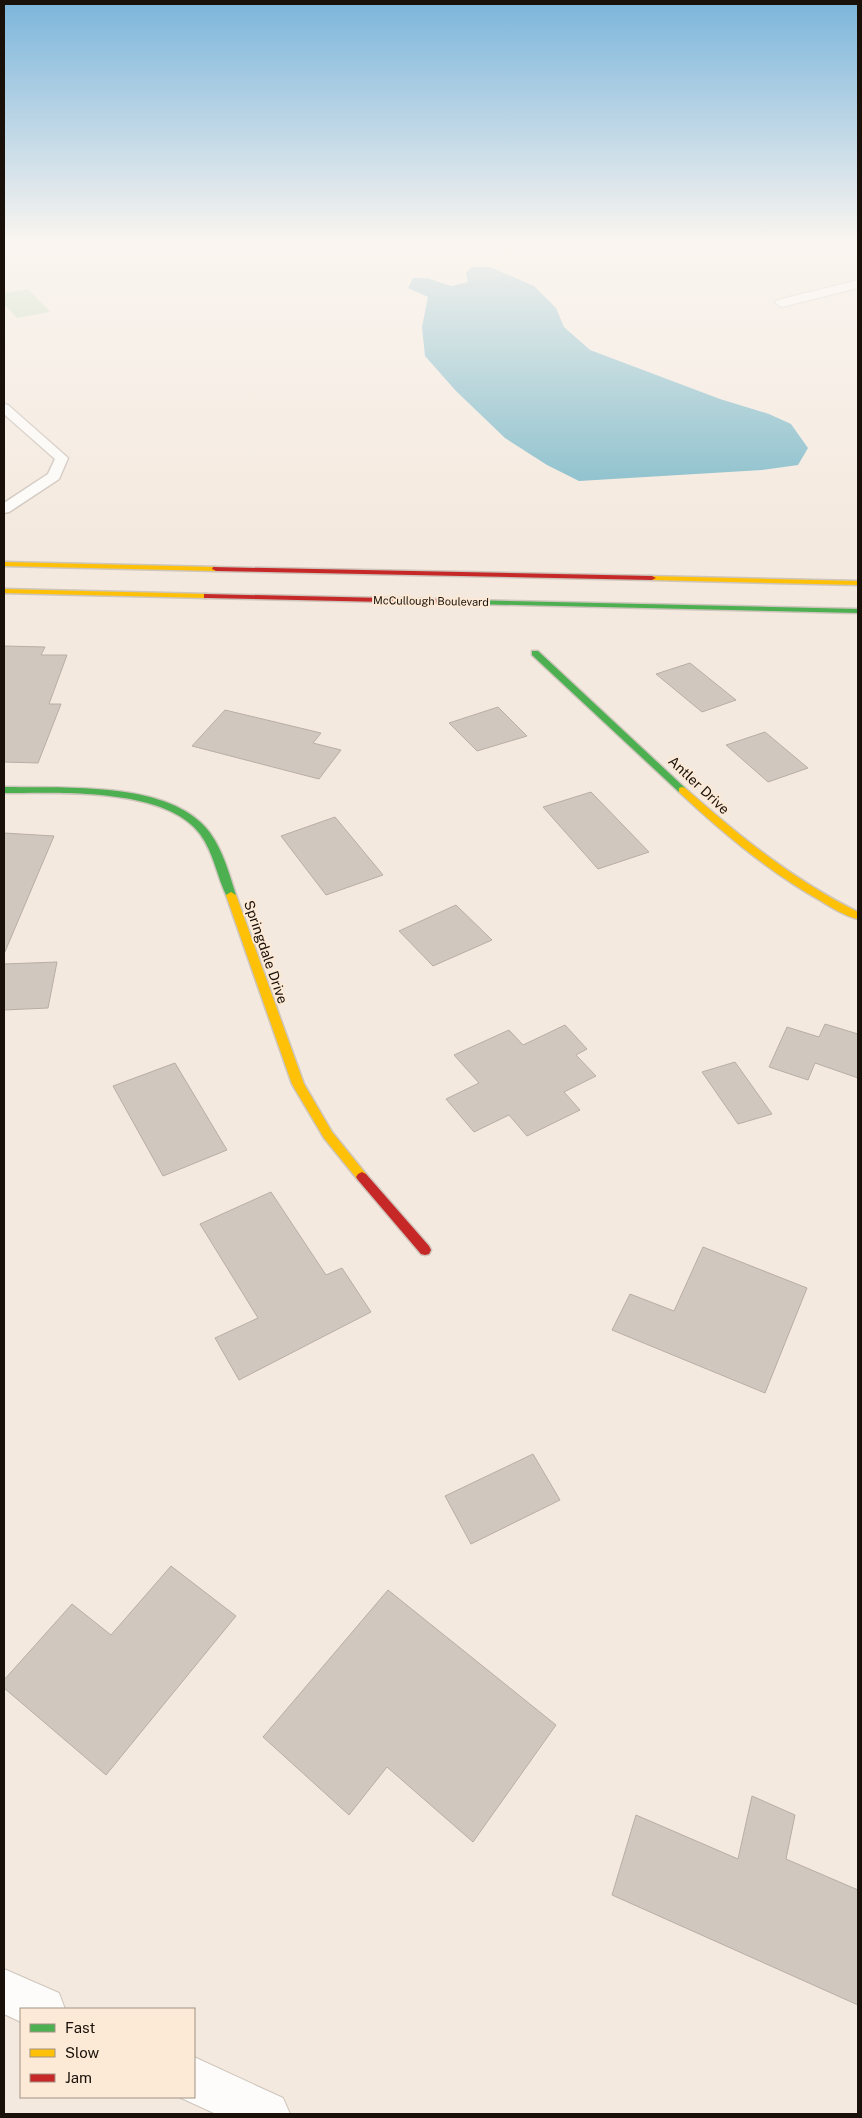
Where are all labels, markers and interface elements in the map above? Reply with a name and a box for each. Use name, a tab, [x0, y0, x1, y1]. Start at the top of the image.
street label: McCullough Boulevard	[373, 594, 489, 608]
street label: Antler Drive	[665, 753, 733, 817]
street label: Springdale Drive	[241, 898, 291, 1006]
legend	[20, 2008, 195, 2098]
text: Fast	[65, 2019, 95, 2036]
text: Slow	[65, 2044, 100, 2061]
text: Jam	[65, 2069, 92, 2086]

